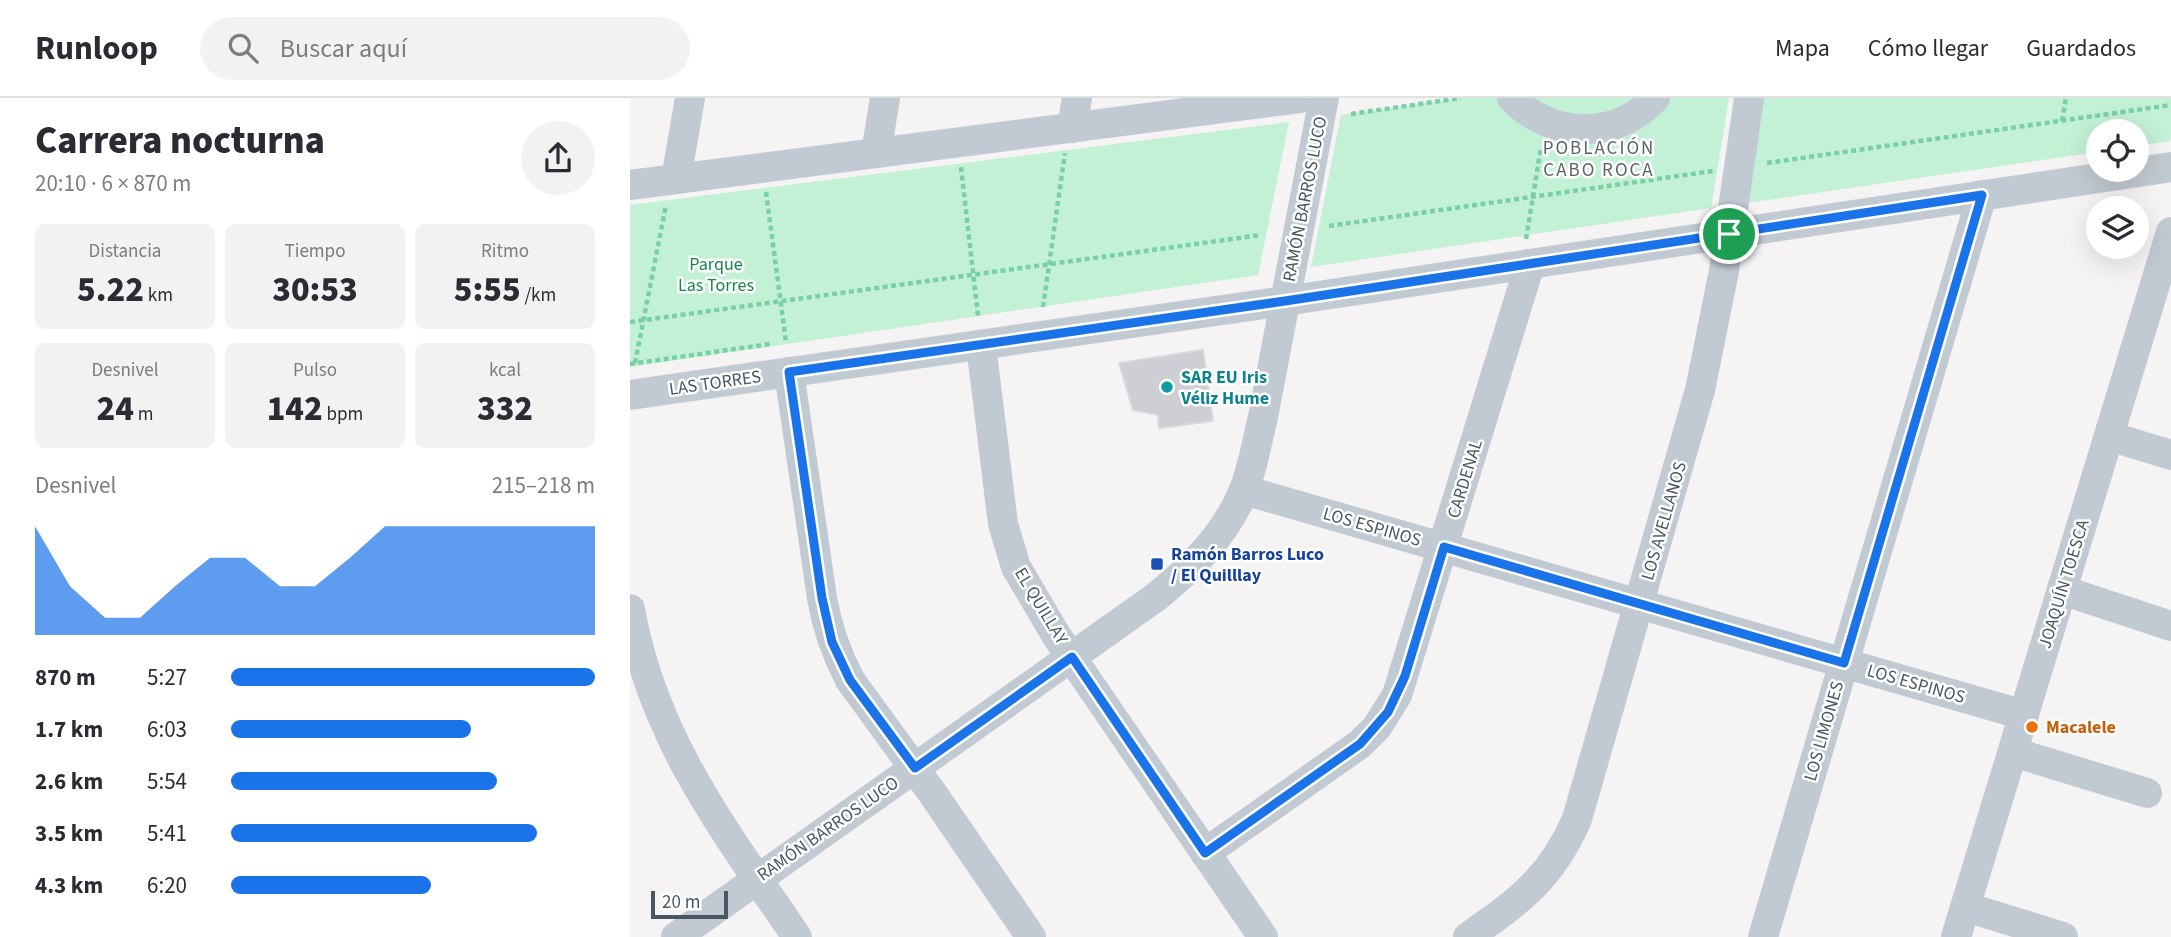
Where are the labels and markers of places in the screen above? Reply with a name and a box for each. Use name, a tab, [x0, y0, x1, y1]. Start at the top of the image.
pin	[1699, 204, 1759, 264]
place label: SAR EU Iris Véliz Hume	[1180, 365, 1269, 411]
marker: SAR EU Iris Véliz Hume	[1159, 379, 1175, 395]
place label: Ramón Barros Luco / El Quilllay	[1171, 542, 1324, 588]
marker: Ramón Barros Luco / El Quilllay	[1149, 556, 1165, 572]
place label: Macalele	[2046, 715, 2116, 740]
marker: Macalele	[2024, 719, 2040, 735]

